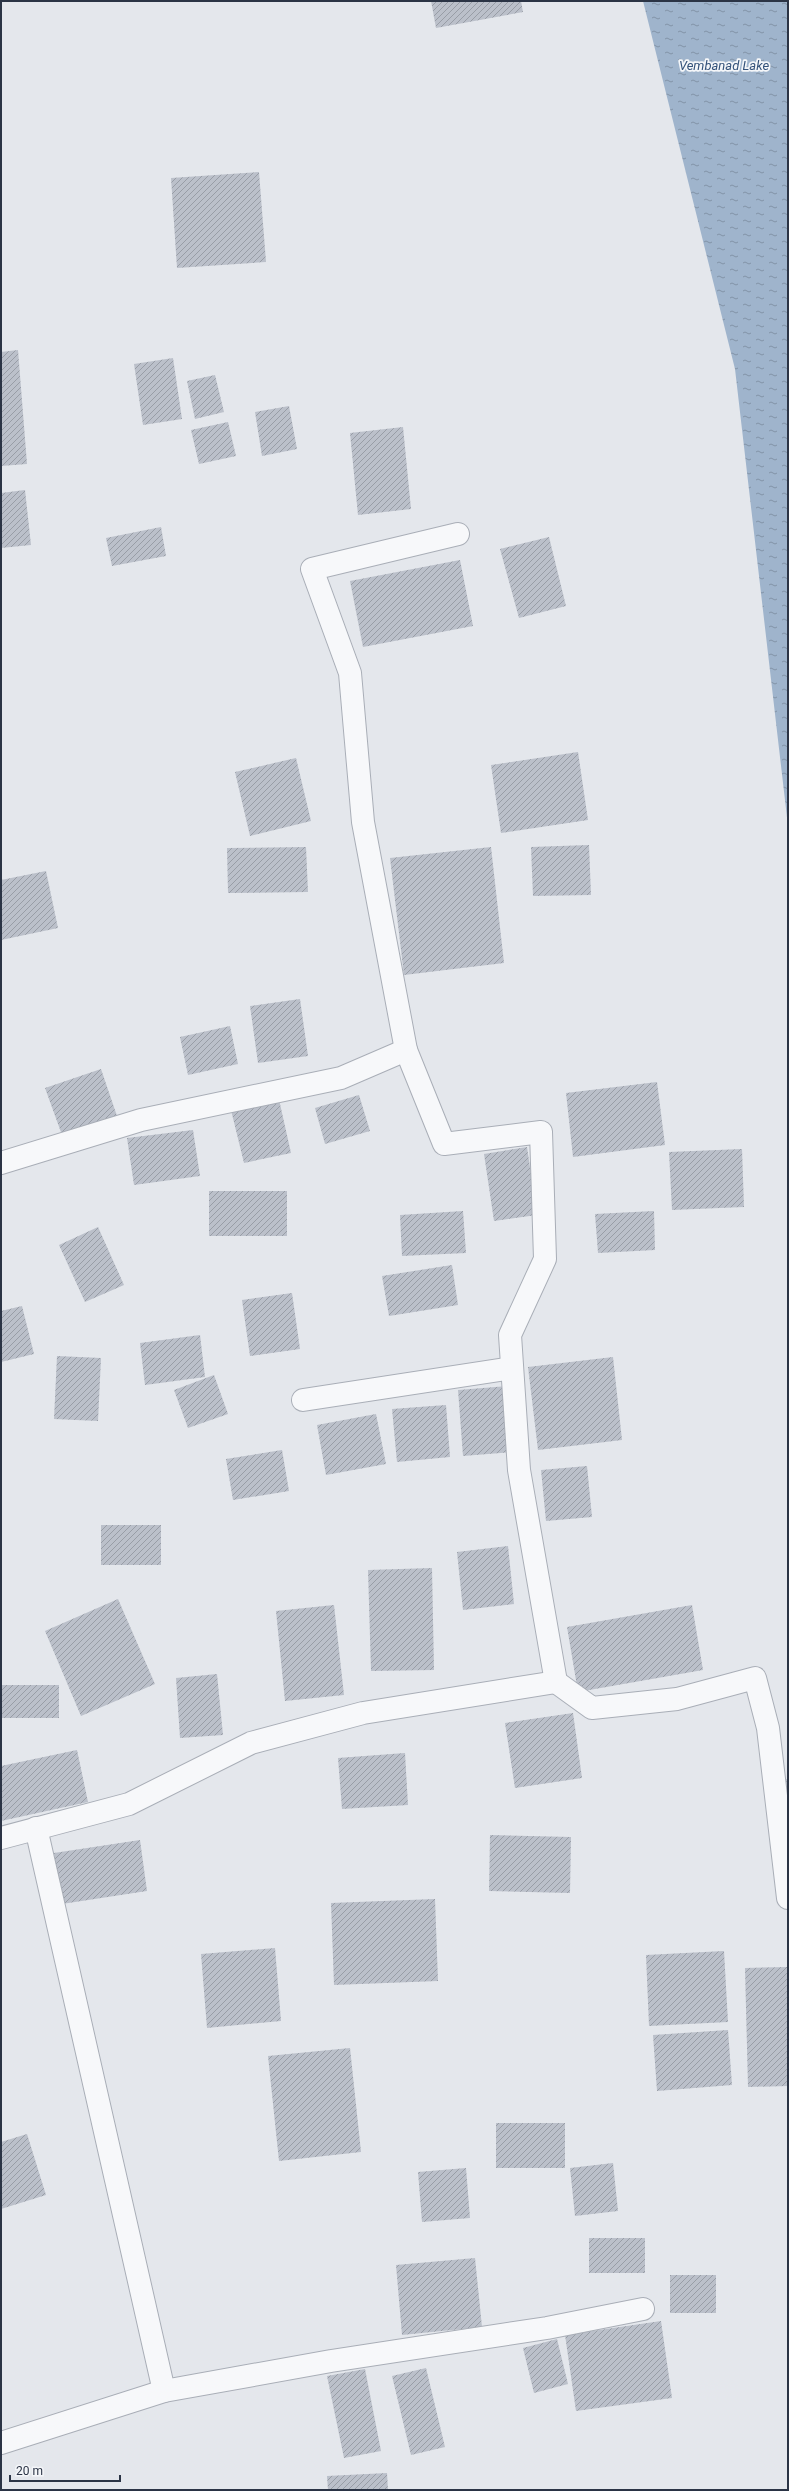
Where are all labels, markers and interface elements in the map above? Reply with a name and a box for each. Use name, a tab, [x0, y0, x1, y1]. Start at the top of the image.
water label: Vembanad Lake	[679, 58, 769, 73]
scale bar	[10, 2457, 120, 2483]
text: 20 m	[16, 2464, 43, 2478]

